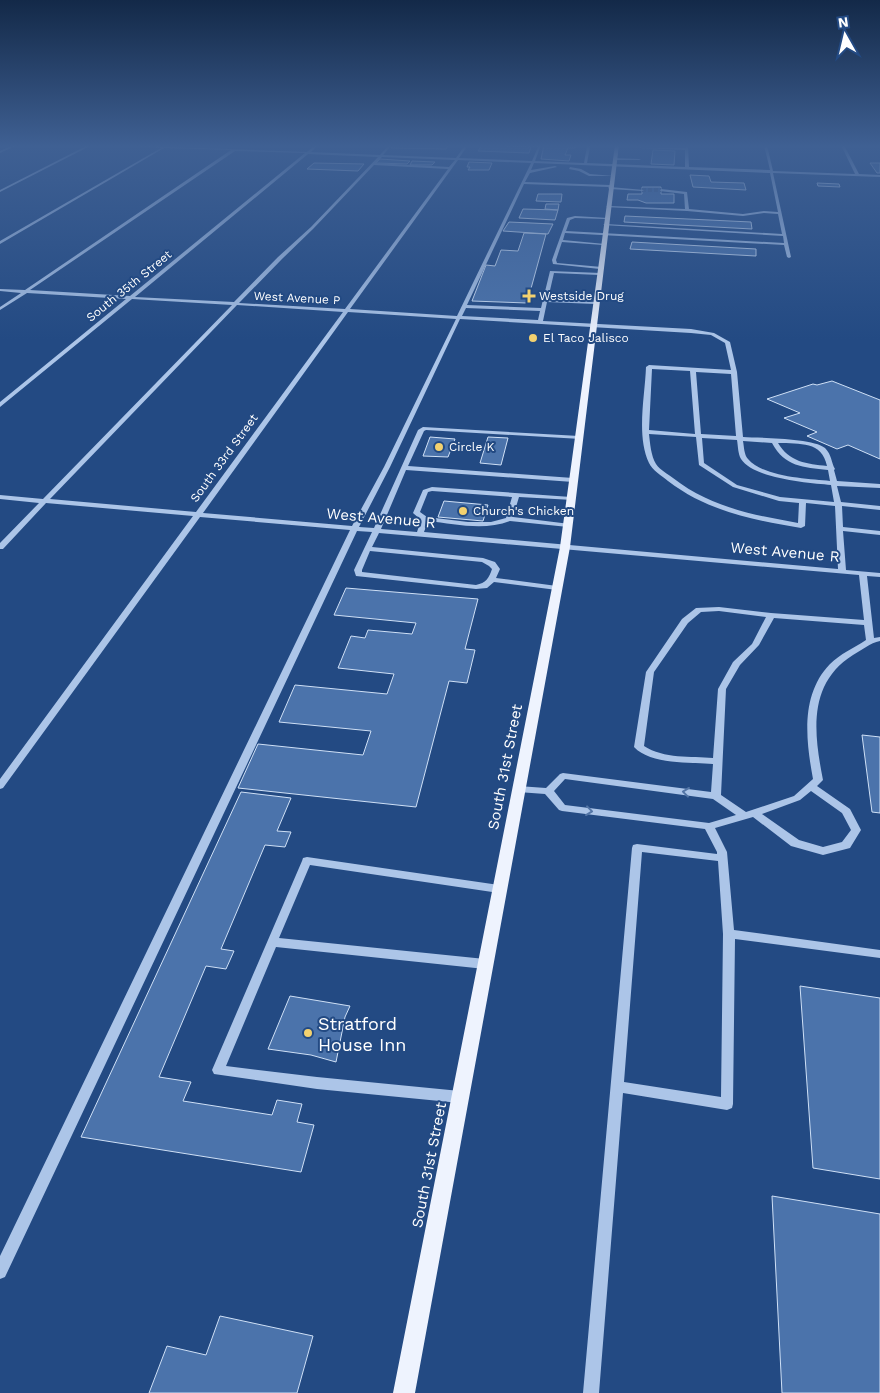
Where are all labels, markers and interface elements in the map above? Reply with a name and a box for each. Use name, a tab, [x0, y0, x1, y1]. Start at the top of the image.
north arrow	[820, 10, 870, 60]
text: N	[837, 13, 849, 31]
street label: South 35th Street	[84, 247, 174, 325]
street label: West Avenue P	[253, 289, 341, 307]
place label: Westside Drug	[539, 289, 624, 303]
marker: Westside Drug	[523, 290, 535, 302]
place label: El Taco Jalisco	[543, 331, 629, 345]
marker: El Taco Jalisco	[527, 332, 539, 344]
street label: South 33rd Street	[187, 411, 261, 505]
place label: Circle K	[449, 440, 495, 454]
marker: Circle K	[433, 441, 445, 453]
street label: West Avenue R	[326, 504, 436, 532]
place label: Church's Chicken	[473, 504, 574, 518]
marker: Church's Chicken	[457, 505, 469, 517]
street label: West Avenue R	[730, 538, 840, 566]
street label: South 31st Street	[484, 702, 526, 831]
one-way arrow	[681, 787, 690, 797]
one-way arrow	[585, 805, 593, 816]
place label: Stratford House Inn	[318, 1013, 407, 1055]
marker: Stratford House Inn	[302, 1027, 314, 1039]
street label: South 31st Street	[408, 1100, 450, 1229]

